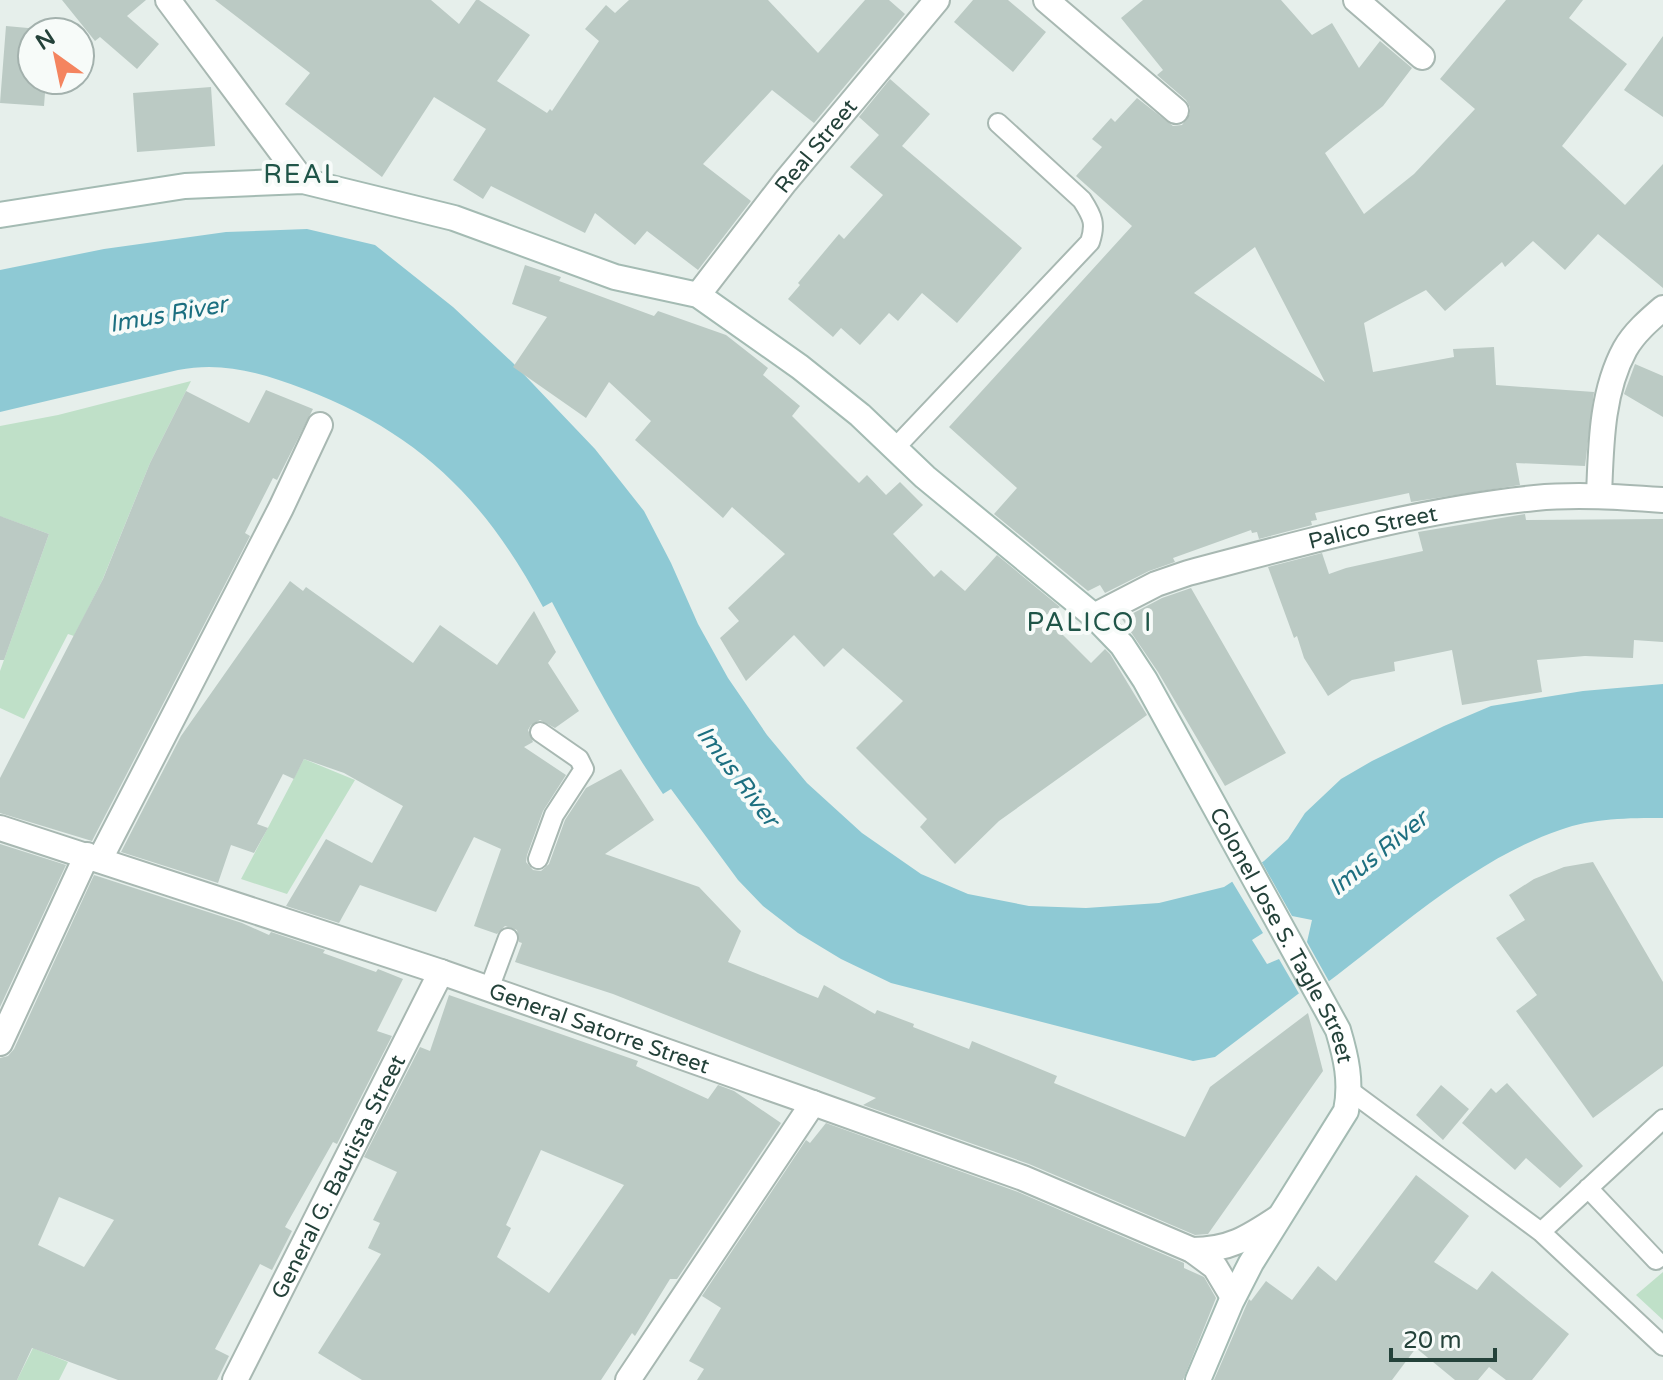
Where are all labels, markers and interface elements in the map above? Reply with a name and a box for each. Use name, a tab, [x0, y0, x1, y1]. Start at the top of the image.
north arrow	[16, 16, 96, 96]
text: N	[31, 24, 60, 56]
street label: Real Street	[769, 94, 863, 198]
district label: REAL	[263, 159, 341, 190]
water label: Imus River	[107, 289, 232, 339]
street label: Palico Street	[1306, 501, 1439, 555]
district label: PALICO I	[1027, 607, 1153, 638]
water label: Imus River	[690, 720, 787, 835]
street label: Colonel Jose S. Tagle Street	[1204, 803, 1358, 1065]
water label: Imus River	[1323, 803, 1436, 902]
street label: General Satorre Street	[485, 978, 713, 1080]
street label: General G. Bautista Street	[266, 1051, 411, 1303]
scale bar	[1391, 1312, 1495, 1362]
text: 20 m	[1403, 1326, 1461, 1355]

